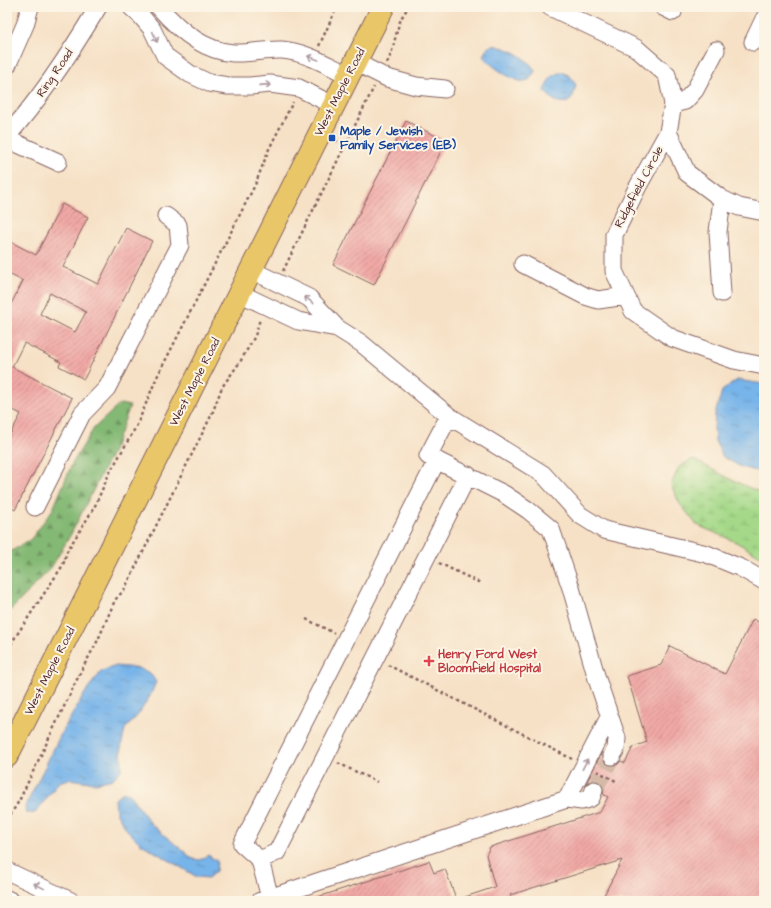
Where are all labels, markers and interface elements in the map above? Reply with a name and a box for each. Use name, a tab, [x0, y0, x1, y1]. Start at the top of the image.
one-way arrow	[152, 31, 159, 43]
street label: Ring Road	[33, 45, 78, 101]
street label: West Maple Road	[310, 45, 370, 139]
one-way arrow	[307, 54, 319, 62]
one-way arrow	[258, 81, 271, 88]
place label: Maple / Jewish Family Services (EB)	[340, 123, 457, 155]
marker: Maple / Jewish Family Services (EB)	[327, 133, 337, 143]
street label: Ridgefield Circle	[610, 143, 669, 231]
one-way arrow	[304, 296, 315, 304]
street label: West Maple Road	[165, 335, 225, 429]
street label: West Maple Road	[20, 624, 80, 718]
place label: Henry Ford West Bloomfield Hospital	[438, 646, 541, 678]
marker: Henry Ford West Bloomfield Hospital	[423, 655, 435, 667]
one-way arrow	[582, 758, 589, 770]
one-way arrow	[33, 882, 45, 889]

